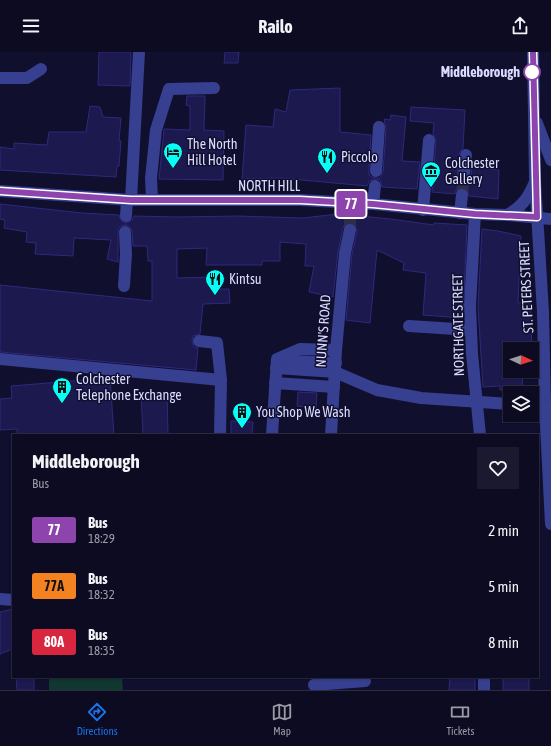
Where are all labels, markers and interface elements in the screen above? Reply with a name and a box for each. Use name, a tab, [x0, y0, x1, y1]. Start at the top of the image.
icon: menu	[20, 15, 42, 37]
icon: share	[509, 15, 531, 37]
text: Railo	[258, 16, 293, 37]
marker: Middleborough	[523, 63, 541, 81]
place label: Middleborough	[441, 64, 520, 80]
place label: The North Hill Hotel	[187, 136, 238, 168]
hotel icon: The North Hill Hotel	[162, 141, 184, 169]
restaurant icon: Piccolo	[316, 146, 338, 174]
place label: Piccolo	[341, 149, 378, 165]
place label: Colchester Gallery	[445, 155, 500, 187]
museum icon: Colchester Gallery	[420, 160, 442, 188]
street label: NORTH HILL	[238, 178, 301, 194]
line badge: 77	[333, 191, 369, 217]
text: 77	[344, 196, 358, 212]
street label: ST. PETERS STREET	[516, 240, 536, 334]
restaurant icon: Kintsu	[204, 268, 226, 296]
place label: Kintsu	[229, 271, 262, 287]
street label: NORTHGATE STREET	[449, 274, 467, 376]
street label: NUNN'S ROAD	[312, 294, 334, 368]
north arrow	[503, 342, 539, 378]
map controls	[503, 342, 539, 422]
place label: Colchester Telephone Exchange	[76, 371, 182, 403]
building icon: Colchester Telephone Exchange	[51, 376, 73, 404]
button: layers	[503, 386, 539, 422]
building icon: You Shop We Wash	[231, 401, 253, 429]
place label: You Shop We Wash	[256, 404, 350, 420]
button: heart	[477, 447, 519, 489]
text: Middleborough	[32, 450, 140, 472]
text: Bus	[32, 476, 49, 491]
text: Bus	[88, 514, 108, 531]
text: 77	[47, 522, 61, 538]
text: 2 min	[488, 522, 519, 539]
text: 18:29	[88, 531, 115, 546]
text: Bus	[88, 570, 108, 587]
text: 77A	[44, 578, 64, 594]
text: 5 min	[488, 578, 519, 595]
text: 18:32	[88, 587, 115, 602]
text: Bus	[88, 626, 108, 643]
text: 80A	[44, 634, 64, 650]
text: 8 min	[488, 634, 519, 651]
text: 18:35	[88, 643, 115, 658]
tab: Directions	[77, 701, 118, 737]
tab: Map	[271, 701, 293, 737]
tab: Tickets	[446, 701, 474, 737]

